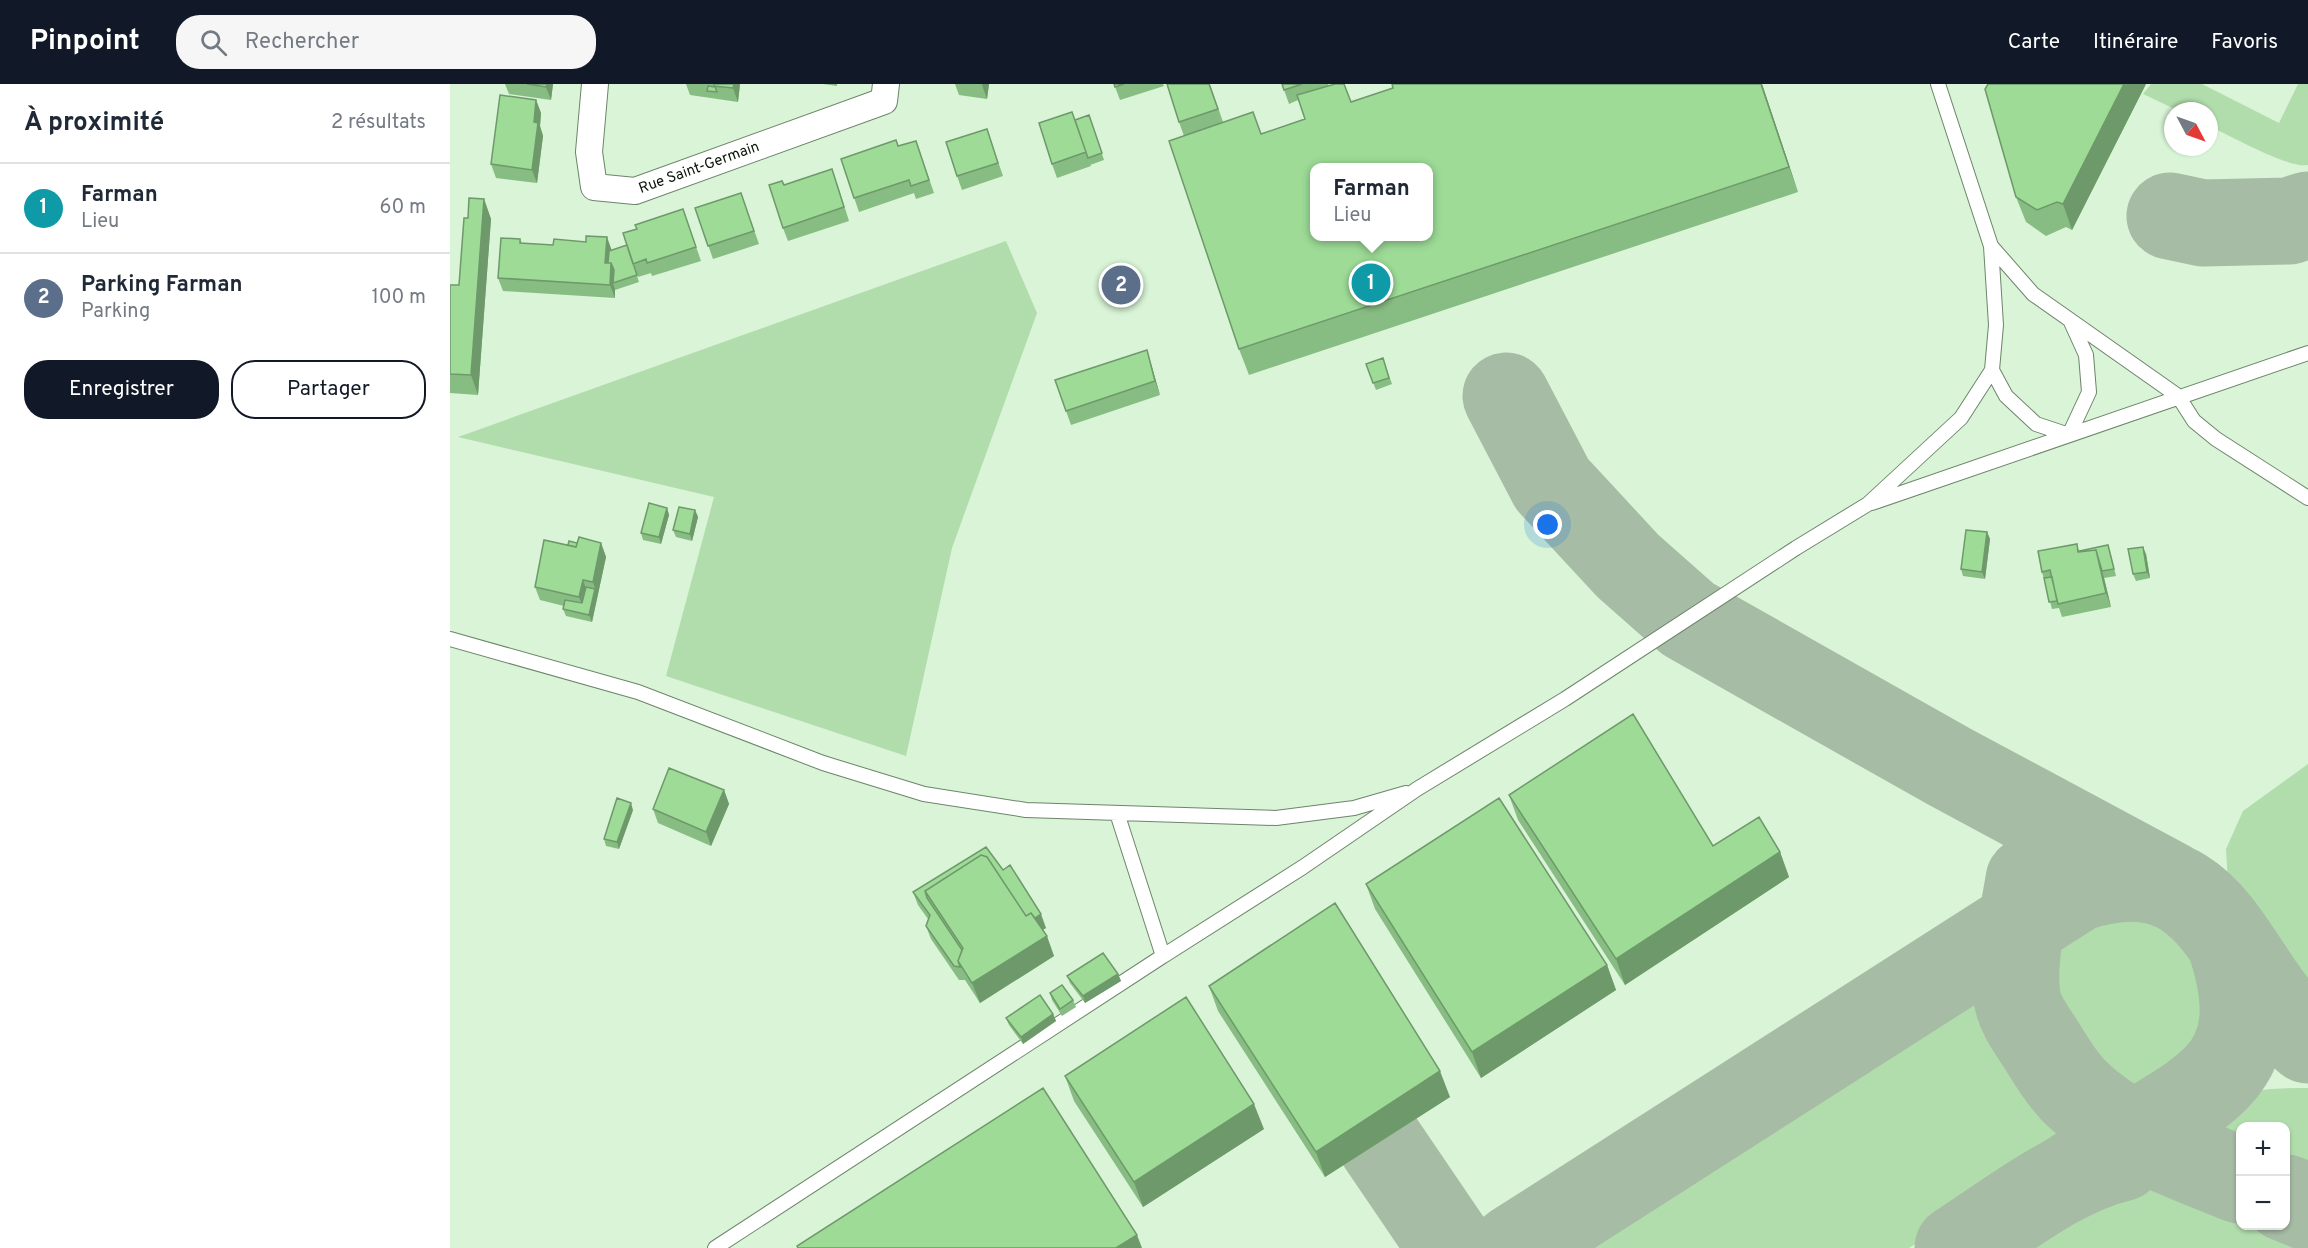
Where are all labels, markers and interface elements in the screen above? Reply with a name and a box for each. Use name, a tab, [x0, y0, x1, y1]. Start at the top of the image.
search box	[176, 15, 596, 69]
text: Pinpoint	[30, 24, 140, 60]
icon: search	[197, 26, 230, 59]
text: Rechercher	[245, 29, 359, 56]
text: Carte	[2008, 29, 2060, 56]
text: Itinéraire	[2093, 29, 2178, 56]
text: Favoris	[2211, 29, 2278, 56]
north arrow	[2164, 102, 2218, 156]
text: À proximité	[24, 107, 164, 140]
text: 2 résultats	[331, 110, 426, 136]
street label: Rue Saint-Germain	[636, 137, 762, 198]
popup	[1310, 163, 1433, 241]
text: Farman	[1333, 176, 1410, 203]
text: Farman	[81, 182, 158, 209]
text: 1	[40, 195, 48, 221]
text: 60 m	[380, 195, 426, 221]
text: Lieu	[1333, 203, 1371, 229]
text: Lieu	[81, 209, 119, 235]
pin: 1	[1352, 260, 1390, 306]
pin: 2	[1102, 262, 1140, 308]
text: Parking Farman	[81, 272, 243, 299]
text: 2	[37, 285, 50, 311]
text: 100 m	[371, 285, 426, 311]
text: Parking	[81, 299, 150, 325]
button: Enregistrer	[24, 360, 219, 419]
button: Partager	[231, 360, 426, 419]
your location	[1533, 510, 1562, 539]
map controls	[2236, 1122, 2290, 1230]
button: +	[2236, 1122, 2290, 1176]
button: −	[2236, 1176, 2290, 1230]

